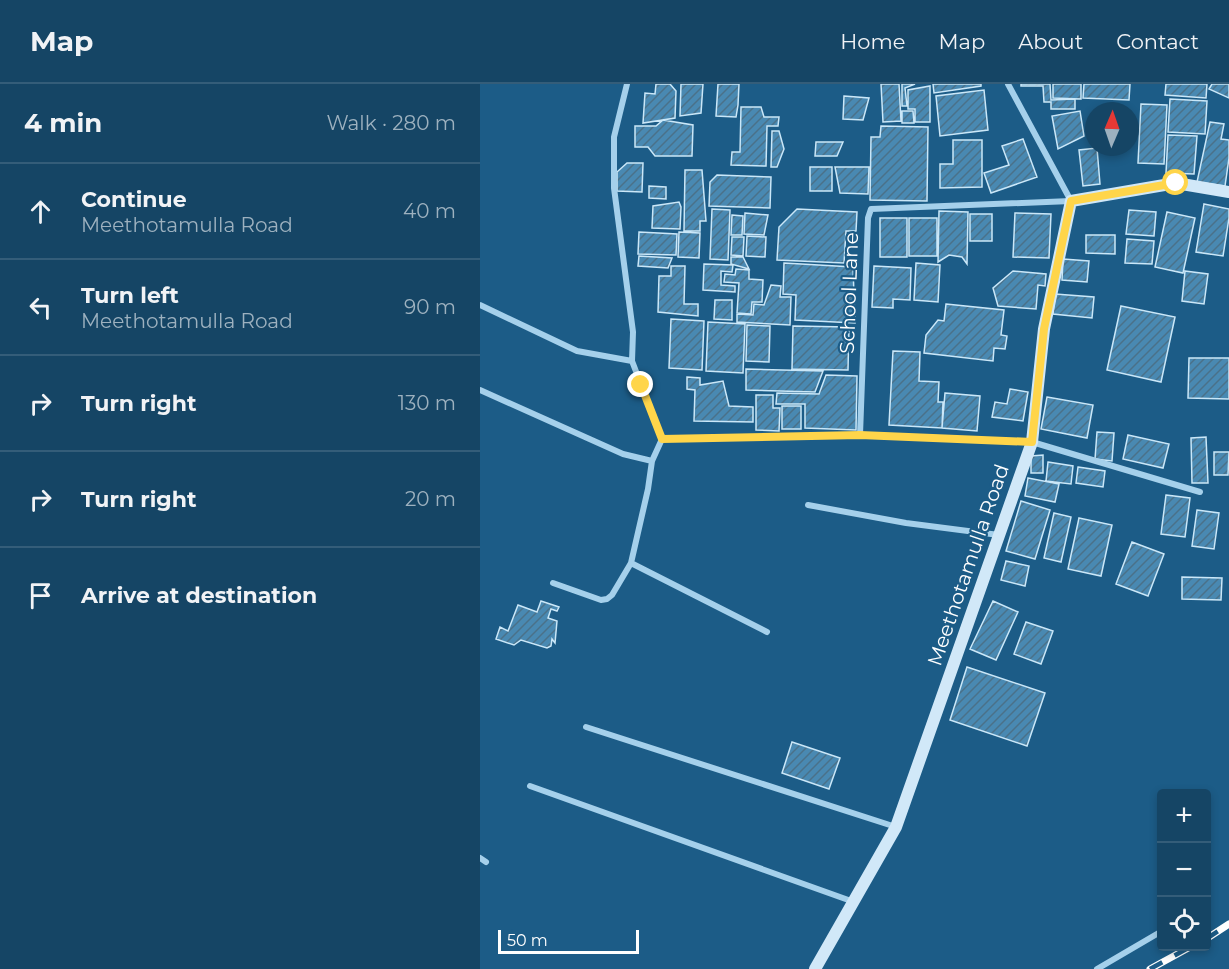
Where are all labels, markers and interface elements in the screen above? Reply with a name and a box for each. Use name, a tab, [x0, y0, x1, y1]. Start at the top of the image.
text: Map	[30, 24, 93, 58]
text: Home	[840, 29, 905, 54]
text: Map	[938, 29, 985, 54]
text: About	[1018, 29, 1083, 54]
text: Contact	[1116, 29, 1199, 54]
north arrow	[1085, 102, 1139, 156]
text: 4 min	[24, 107, 102, 139]
text: Walk · 280 m	[326, 111, 456, 135]
route start	[1162, 169, 1188, 195]
text: Continue	[81, 186, 187, 213]
icon: ahead	[24, 195, 57, 228]
text: 40 m	[403, 199, 456, 223]
text: Meethotamulla Road	[81, 213, 293, 237]
street label: School Lane	[835, 232, 863, 354]
text: Turn left	[81, 282, 179, 309]
icon: left	[24, 291, 57, 324]
text: 90 m	[404, 295, 456, 319]
text: Meethotamulla Road	[81, 309, 293, 333]
route end	[627, 371, 653, 397]
icon: right	[24, 387, 57, 420]
text: Turn right	[81, 390, 196, 417]
text: 130 m	[398, 391, 456, 415]
street label: Meethotamulla Road	[922, 461, 1014, 669]
icon: right	[24, 483, 57, 516]
text: Turn right	[81, 486, 196, 513]
text: 20 m	[405, 487, 456, 511]
icon: arrive	[24, 579, 57, 612]
text: Arrive at destination	[81, 582, 317, 609]
map controls	[1157, 789, 1211, 951]
button: +	[1157, 789, 1211, 843]
button: −	[1157, 843, 1211, 897]
button: locate	[1157, 897, 1211, 951]
scale bar	[498, 927, 639, 954]
text: 50 m	[507, 931, 548, 950]

